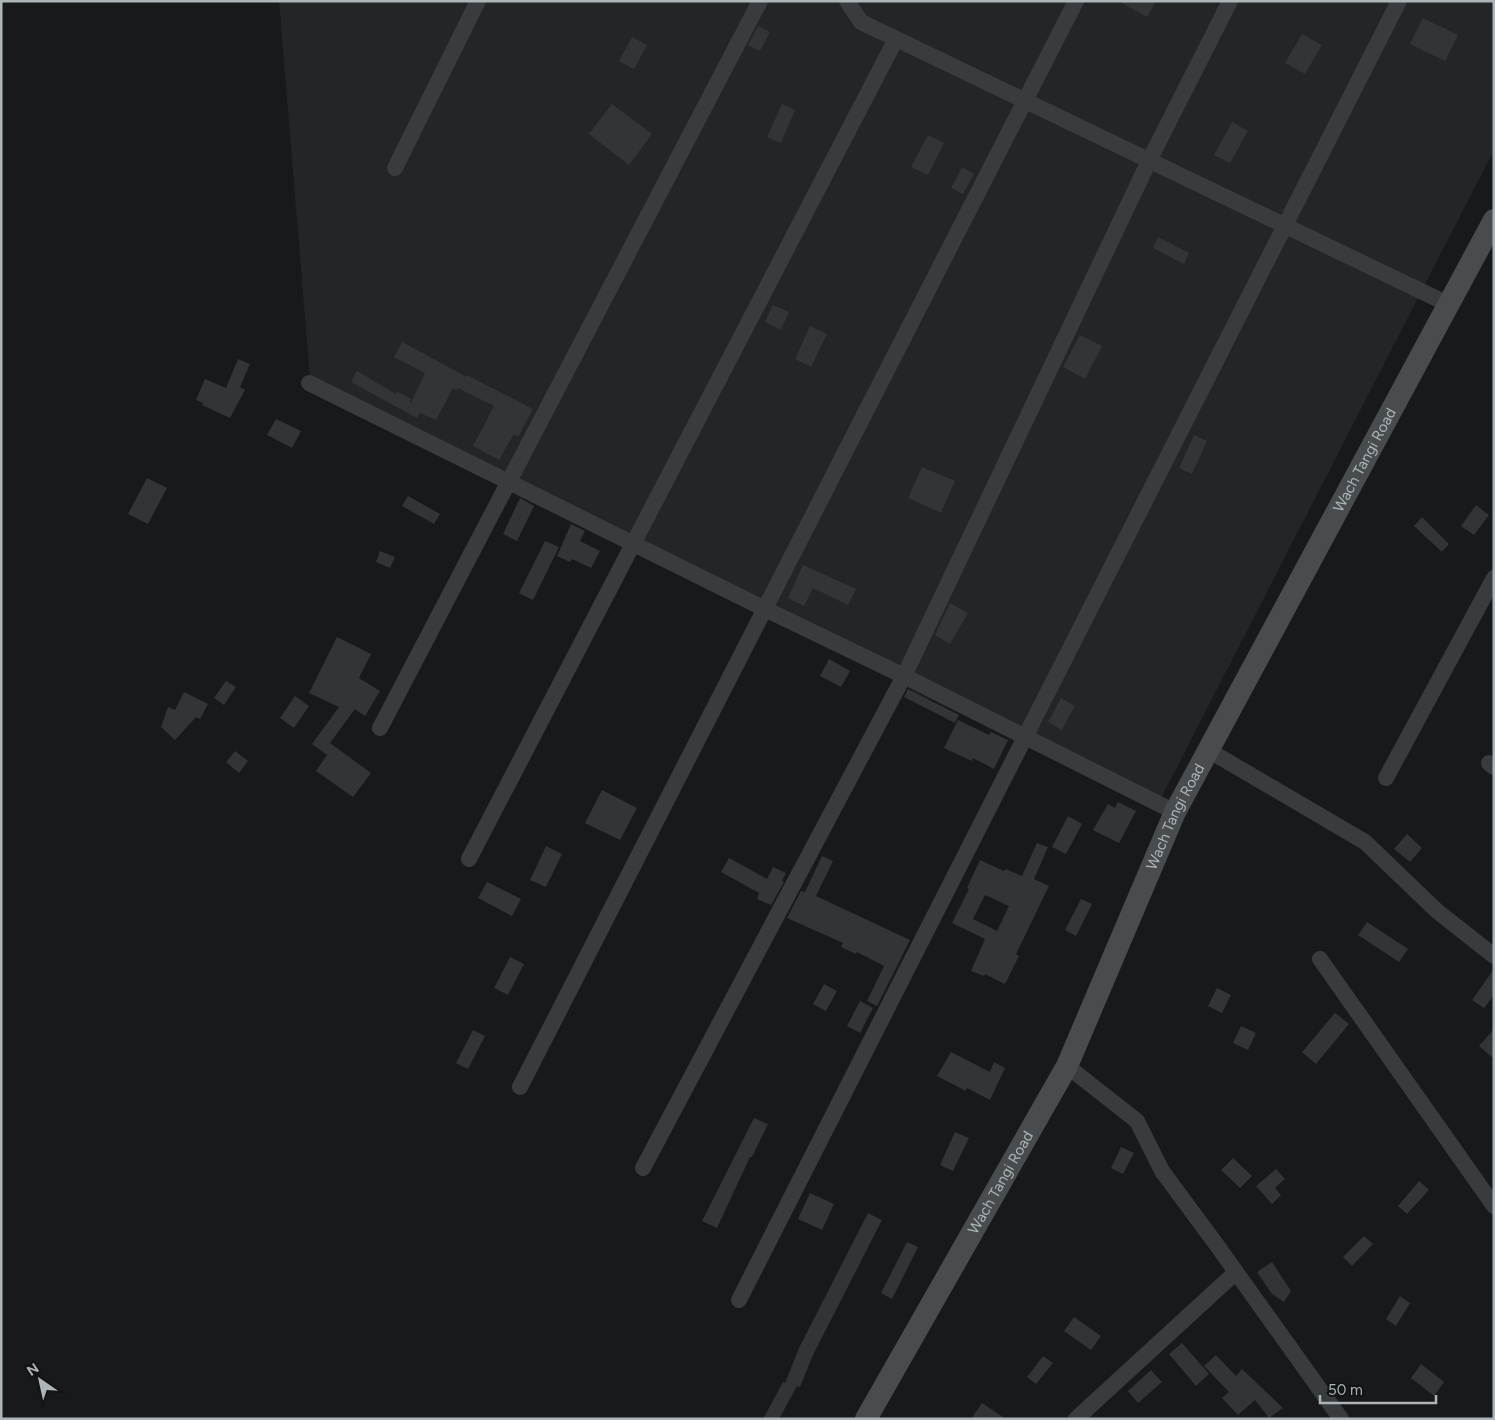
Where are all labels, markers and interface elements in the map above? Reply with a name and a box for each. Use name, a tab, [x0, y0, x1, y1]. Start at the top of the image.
street label: Wach Tangi Road	[1329, 405, 1400, 515]
street label: Wach Tangi Road	[1142, 761, 1208, 873]
street label: Wach Tangi Road	[964, 1128, 1037, 1237]
north arrow	[15, 1355, 65, 1405]
text: N	[24, 1360, 42, 1380]
scale bar	[1320, 1372, 1436, 1404]
text: 50 m	[1328, 1381, 1363, 1399]

